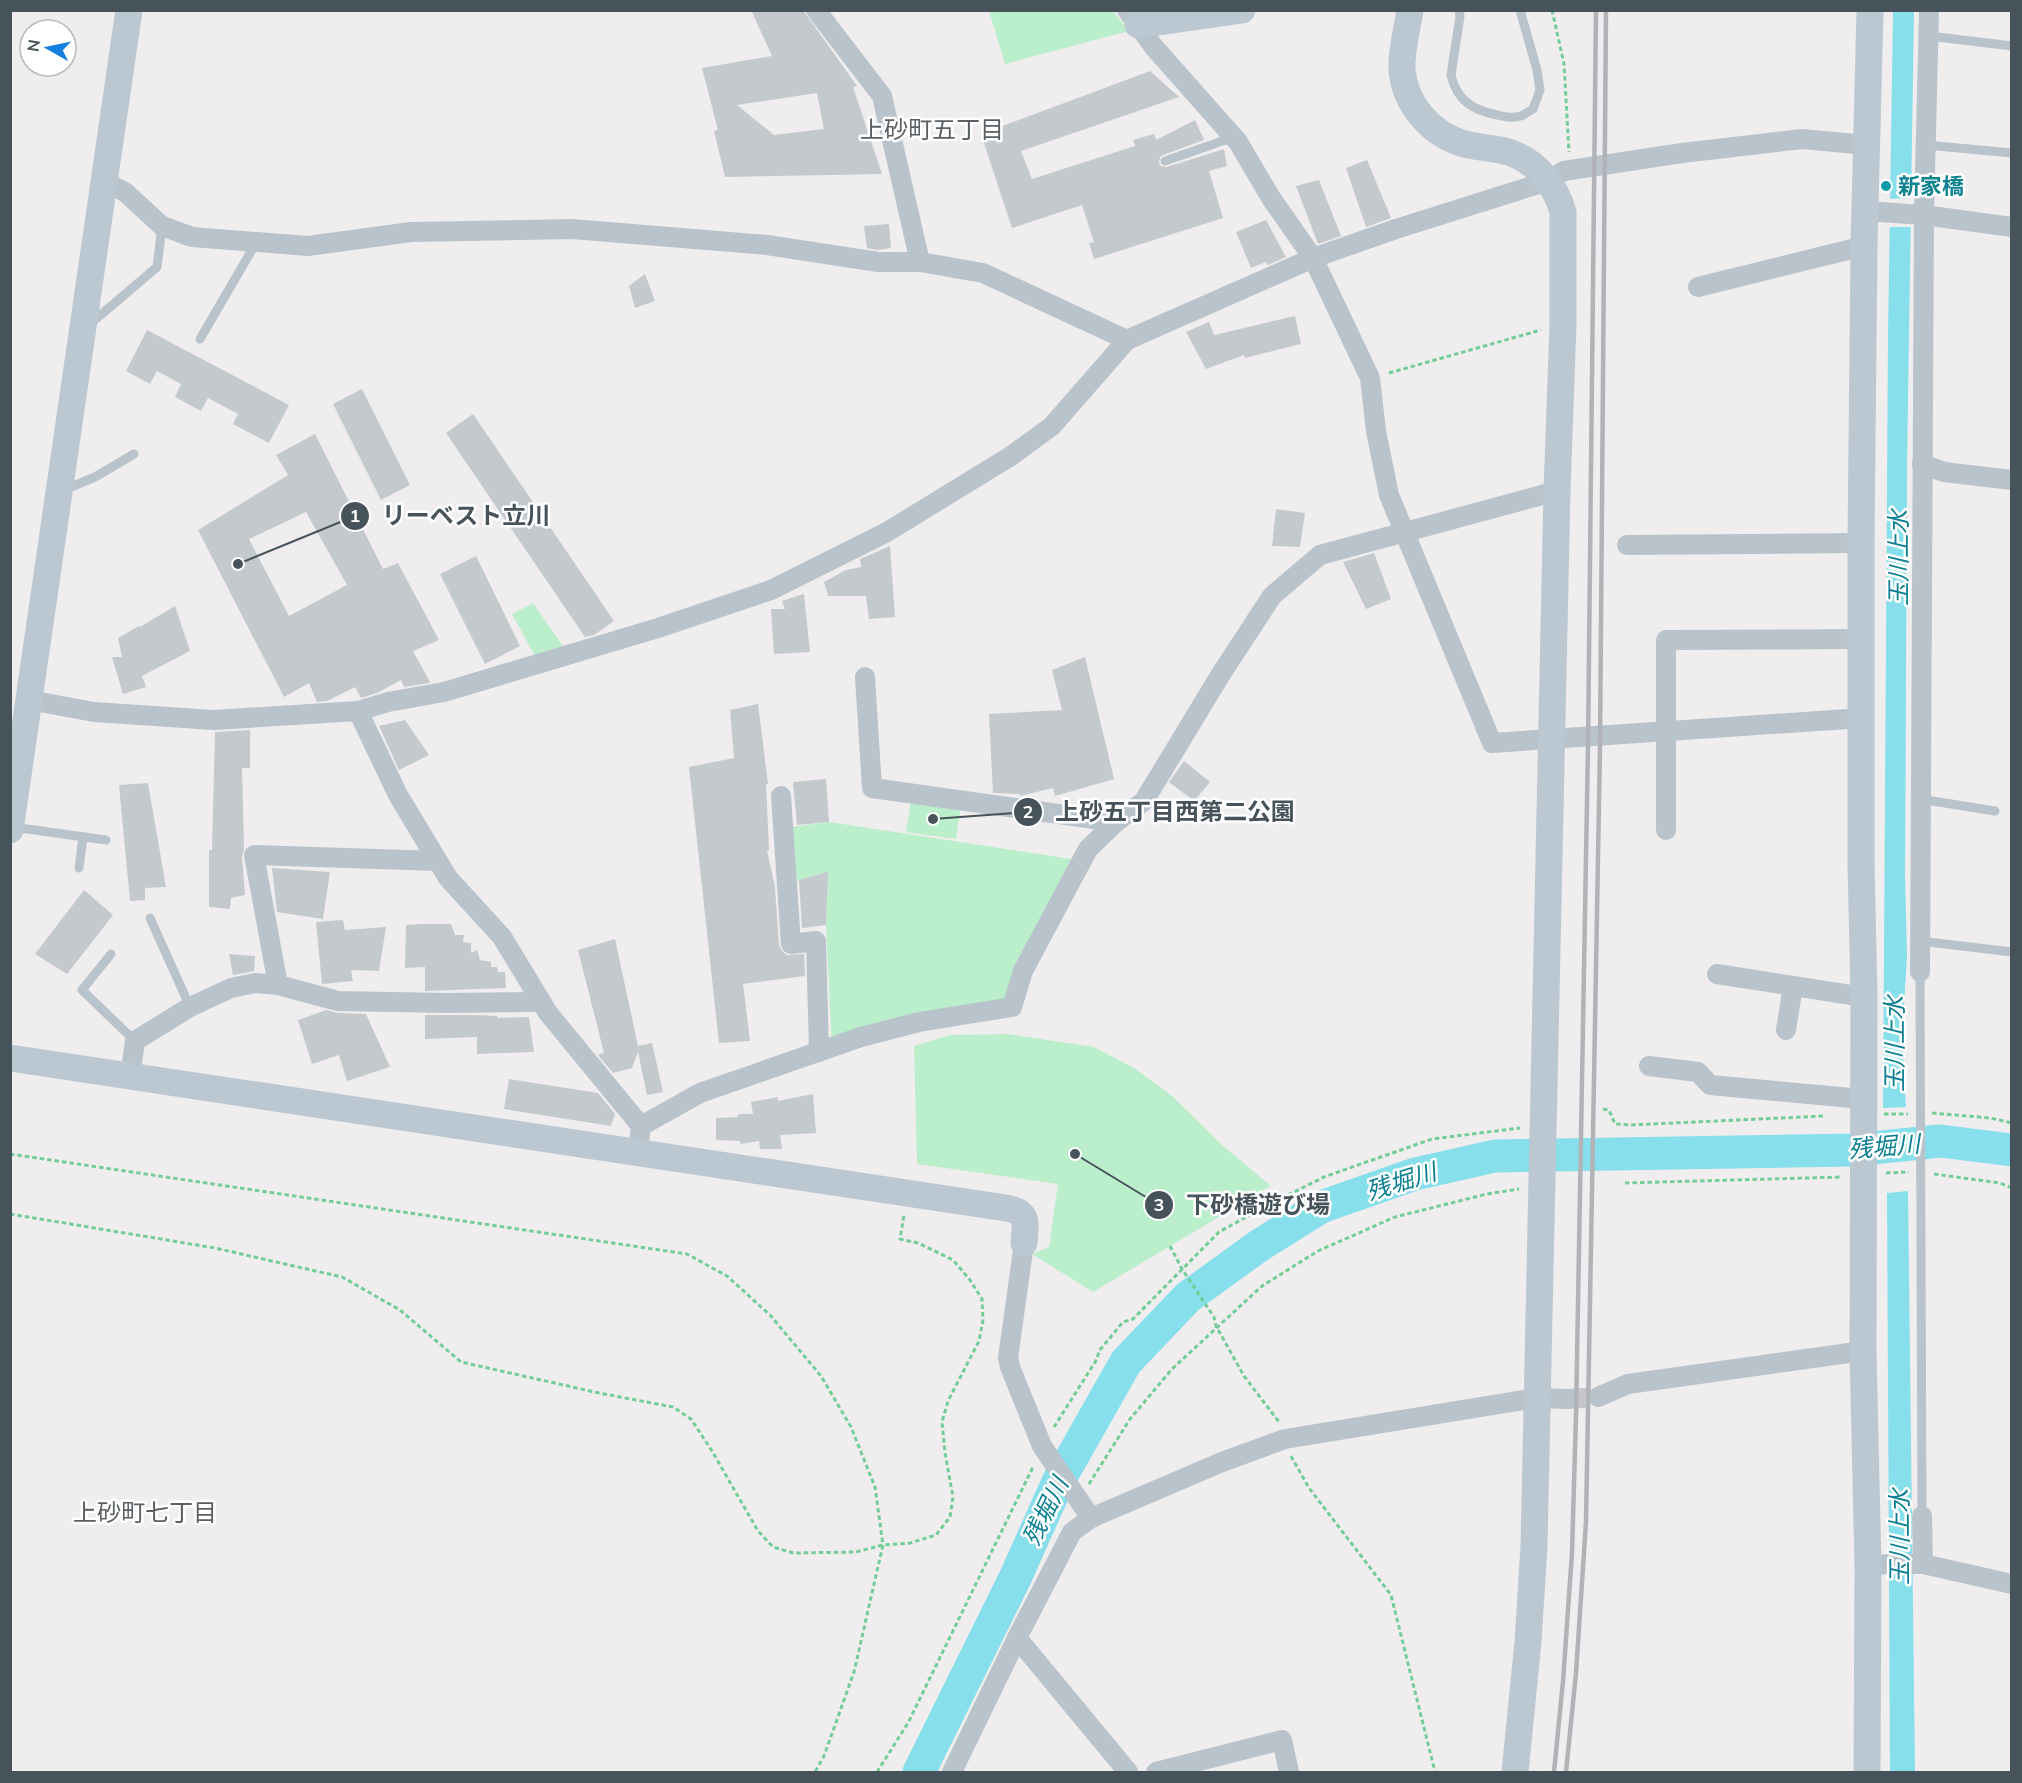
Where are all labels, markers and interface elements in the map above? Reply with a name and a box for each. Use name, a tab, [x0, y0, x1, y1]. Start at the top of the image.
north arrow	[18, 18, 78, 78]
text: N	[22, 38, 44, 53]
district label: 上砂町五丁目	[860, 114, 1004, 144]
place label: 新家橋	[1898, 172, 1964, 200]
marker: 新家橋	[1879, 179, 1893, 193]
callout: リーベスト立川	[340, 495, 562, 537]
text: リーベスト立川	[382, 500, 550, 530]
text: 1	[350, 504, 360, 527]
water label: 玉川上水	[1883, 507, 1913, 606]
callout: 上砂五丁目西第二公園	[1013, 791, 1307, 833]
text: 上砂五丁目西第二公園	[1055, 796, 1295, 826]
text: 2	[1023, 800, 1033, 823]
water label: 玉川上水	[1879, 993, 1909, 1092]
water label: 残堀川	[1847, 1128, 1924, 1164]
water label: 残堀川	[1362, 1155, 1443, 1206]
callout: 下砂橋遊び場	[1144, 1184, 1342, 1226]
text: 下砂橋遊び場	[1186, 1189, 1330, 1219]
text: 3	[1154, 1193, 1164, 1216]
water label: 残堀川	[1016, 1469, 1076, 1550]
water label: 玉川上水	[1884, 1486, 1914, 1585]
district label: 上砂町七丁目	[73, 1497, 217, 1527]

